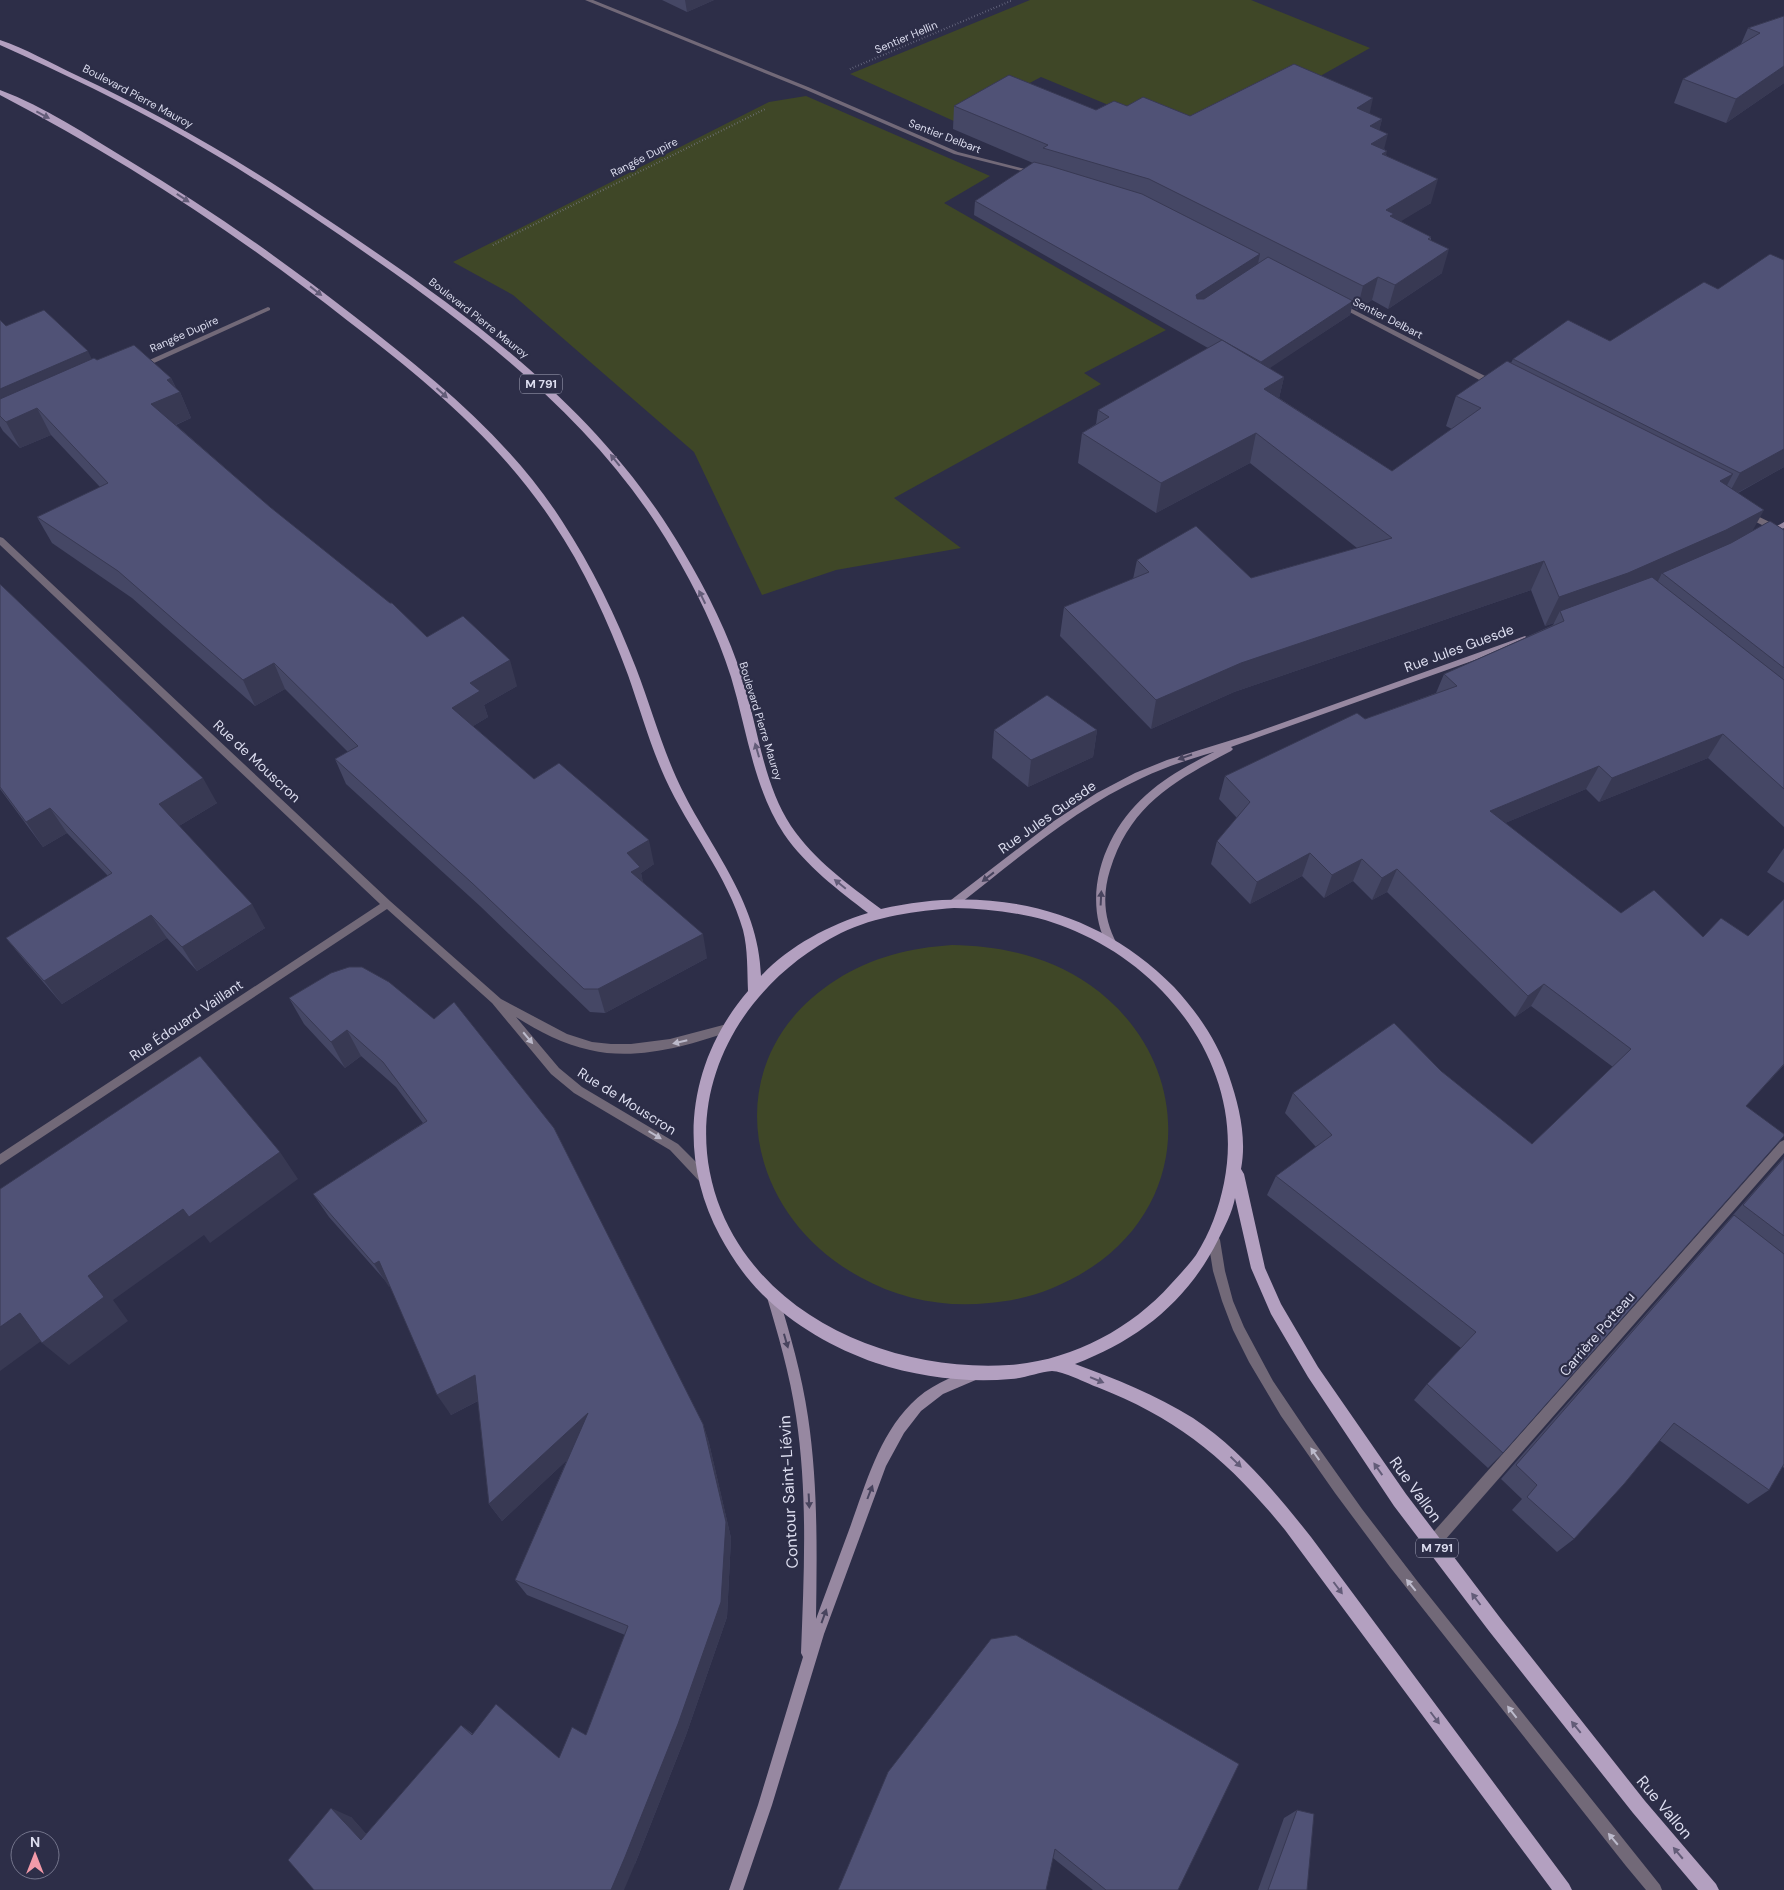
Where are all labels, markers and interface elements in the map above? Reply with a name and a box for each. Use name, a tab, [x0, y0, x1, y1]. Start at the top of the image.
street label: Sentier Hellin	[873, 18, 939, 56]
street label: Boulevard Pierre Mauroy	[80, 61, 196, 131]
one-way arrow	[36, 111, 51, 119]
street label: Sentier Delbart	[907, 116, 983, 156]
street label: Rangée Dupire	[608, 134, 680, 180]
one-way arrow	[176, 194, 189, 203]
street label: Boulevard Pierre Mauroy	[426, 275, 532, 361]
one-way arrow	[309, 285, 322, 296]
street label: Sentier Delbart	[1351, 294, 1425, 342]
street label: Rangée Dupire	[148, 313, 220, 355]
road number: M 791	[520, 374, 562, 394]
one-way arrow	[436, 387, 448, 399]
one-way arrow	[610, 454, 621, 467]
one-way arrow	[698, 590, 706, 604]
street label: Rue Jules Guesde	[1402, 620, 1516, 676]
street label: Boulevard Pierre Mauroy	[736, 660, 786, 782]
street label: Rue de Mouscron	[210, 716, 304, 806]
one-way arrow	[752, 742, 760, 757]
one-way arrow	[1177, 753, 1192, 761]
street label: Rue Jules Guesde	[995, 777, 1099, 857]
one-way arrow	[981, 872, 995, 882]
one-way arrow	[834, 879, 847, 889]
one-way arrow	[1097, 889, 1105, 905]
street label: Rue Édouard Vaillant	[126, 975, 246, 1065]
one-way arrow	[522, 1031, 533, 1044]
one-way arrow	[673, 1038, 688, 1046]
street label: Rue de Mouscron	[574, 1063, 680, 1139]
one-way arrow	[649, 1131, 662, 1140]
street label: Carrière Potteau	[1555, 1288, 1639, 1380]
one-way arrow	[782, 1333, 790, 1348]
one-way arrow	[1090, 1376, 1105, 1384]
street label: Contour Saint-Liévin	[774, 1415, 803, 1569]
one-way arrow	[1310, 1447, 1320, 1461]
street label: Rue Vallon	[1385, 1452, 1447, 1526]
one-way arrow	[1229, 1456, 1241, 1468]
one-way arrow	[1373, 1462, 1383, 1476]
one-way arrow	[866, 1485, 874, 1500]
one-way arrow	[805, 1494, 813, 1510]
road number: M 791	[1416, 1539, 1458, 1558]
one-way arrow	[1405, 1579, 1416, 1592]
one-way arrow	[1333, 1581, 1343, 1595]
one-way arrow	[1470, 1593, 1481, 1606]
one-way arrow	[820, 1608, 828, 1623]
one-way arrow	[1506, 1706, 1517, 1719]
one-way arrow	[1430, 1711, 1441, 1724]
one-way arrow	[1570, 1721, 1581, 1734]
street label: Rue Vallon	[1632, 1771, 1697, 1843]
north arrow	[10, 1830, 60, 1880]
text: N	[30, 1833, 40, 1851]
one-way arrow	[1607, 1833, 1618, 1846]
one-way arrow	[1673, 1847, 1684, 1860]

